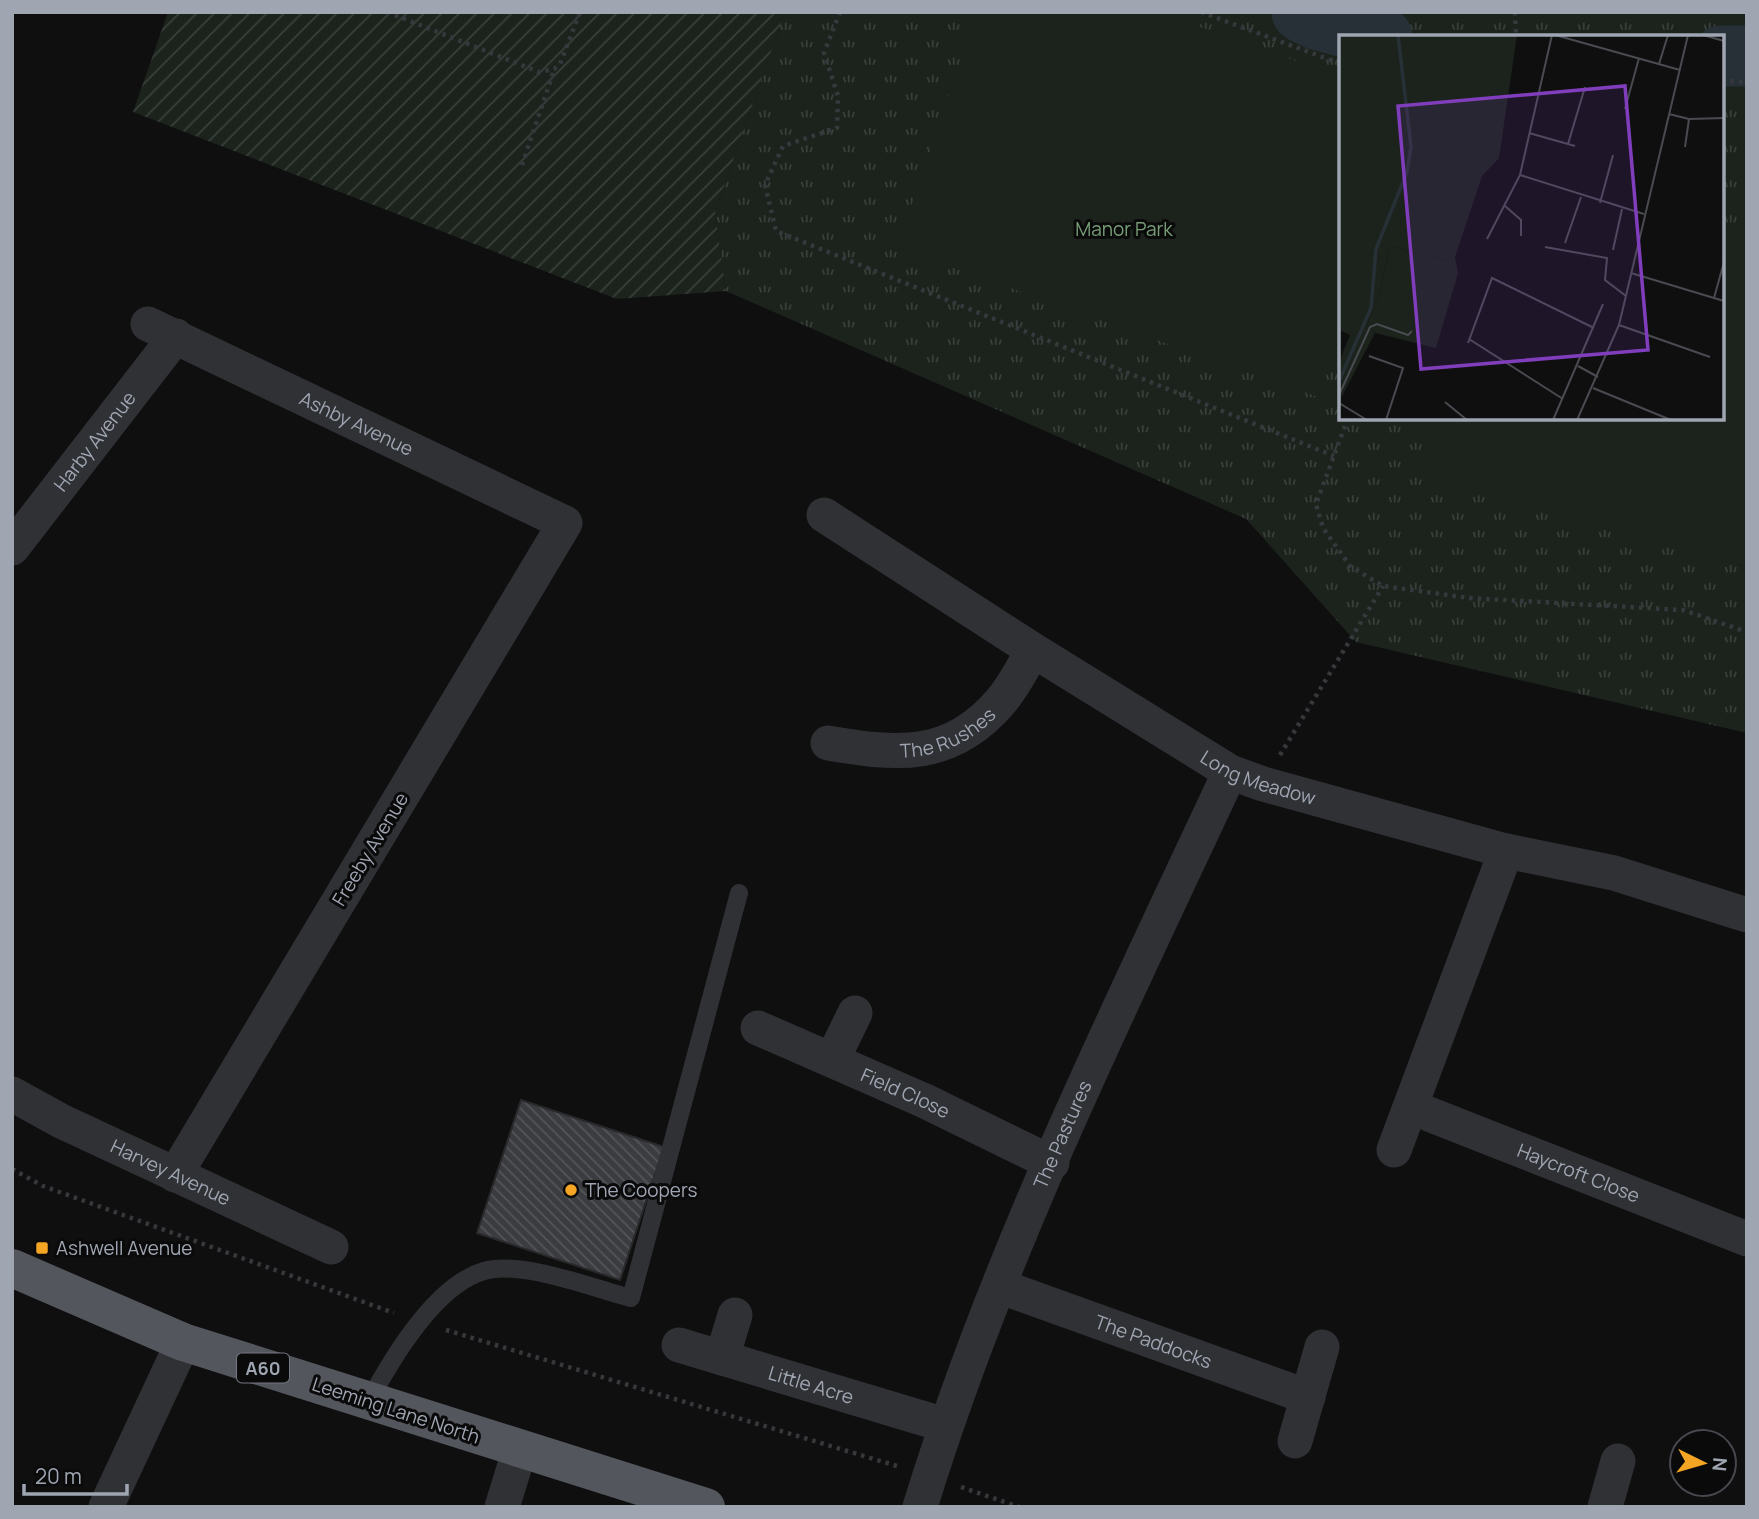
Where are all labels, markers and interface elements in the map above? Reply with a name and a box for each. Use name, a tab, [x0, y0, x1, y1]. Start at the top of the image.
inset map	[1339, 35, 1724, 420]
park label: Manor Park	[1075, 216, 1173, 242]
street label: Ashby Avenue	[295, 385, 418, 462]
street label: Harby Avenue	[48, 386, 142, 497]
street label: The Rushes	[899, 702, 1001, 764]
street label: Long Meadow	[1196, 744, 1319, 811]
street label: Freeby Avenue	[326, 787, 414, 911]
street label: Field Close	[857, 1062, 954, 1124]
street label: The Pastures	[1027, 1076, 1098, 1193]
street label: Harvey Avenue	[106, 1133, 235, 1211]
street label: Haycroft Close	[1513, 1137, 1644, 1209]
place label: The Coopers	[585, 1177, 697, 1203]
marker: The Coopers	[563, 1182, 579, 1198]
place label: Ashwell Avenue	[56, 1235, 192, 1261]
marker: Ashwell Avenue	[34, 1240, 50, 1256]
street label: The Paddocks	[1091, 1308, 1215, 1374]
road number: A60	[237, 1353, 289, 1382]
street label: Little Acre	[765, 1360, 857, 1410]
street label: Leeming Lane North	[309, 1371, 483, 1449]
north arrow	[1668, 1428, 1738, 1498]
scale bar	[24, 1452, 128, 1496]
text: N	[1706, 1457, 1733, 1472]
text: 20 m	[35, 1462, 82, 1490]

